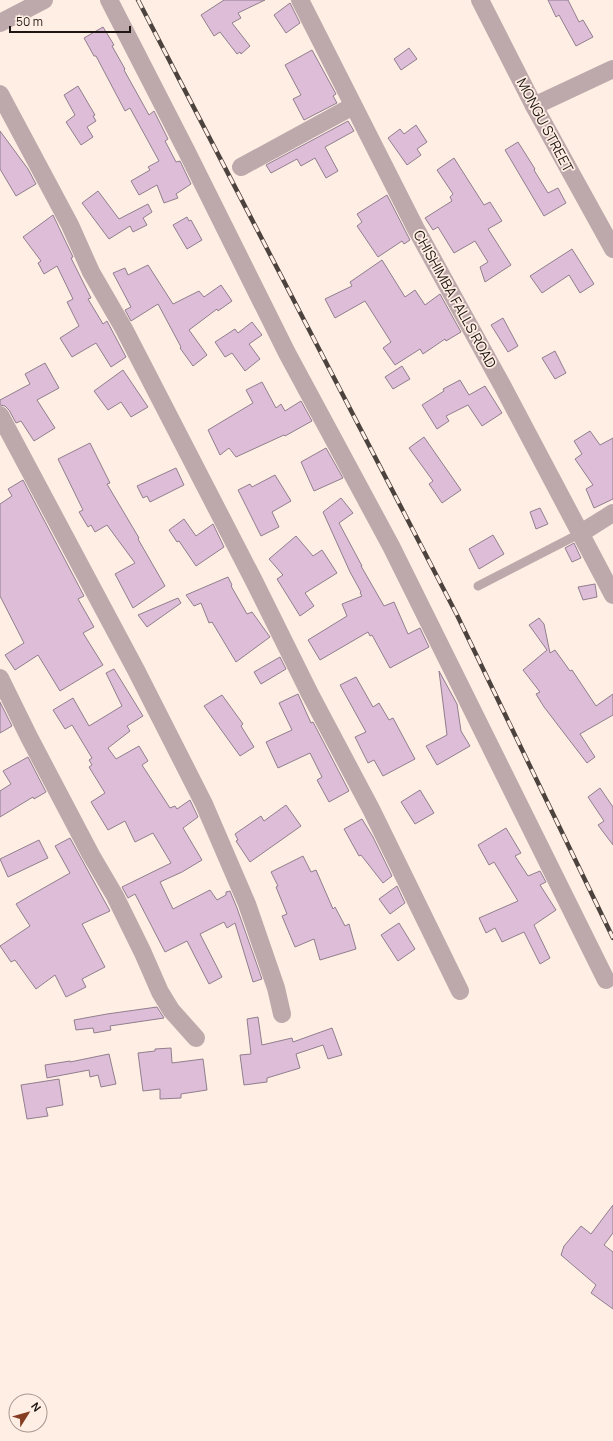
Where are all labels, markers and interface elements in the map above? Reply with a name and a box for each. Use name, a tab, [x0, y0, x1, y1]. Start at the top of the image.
scale bar	[10, 8, 130, 34]
text: 50 m	[16, 13, 43, 30]
street label: MONGU STREET	[513, 74, 579, 176]
street label: CHISHIMBA FALLS ROAD	[410, 226, 501, 371]
north arrow	[8, 1393, 48, 1433]
text: N	[28, 1399, 45, 1414]

